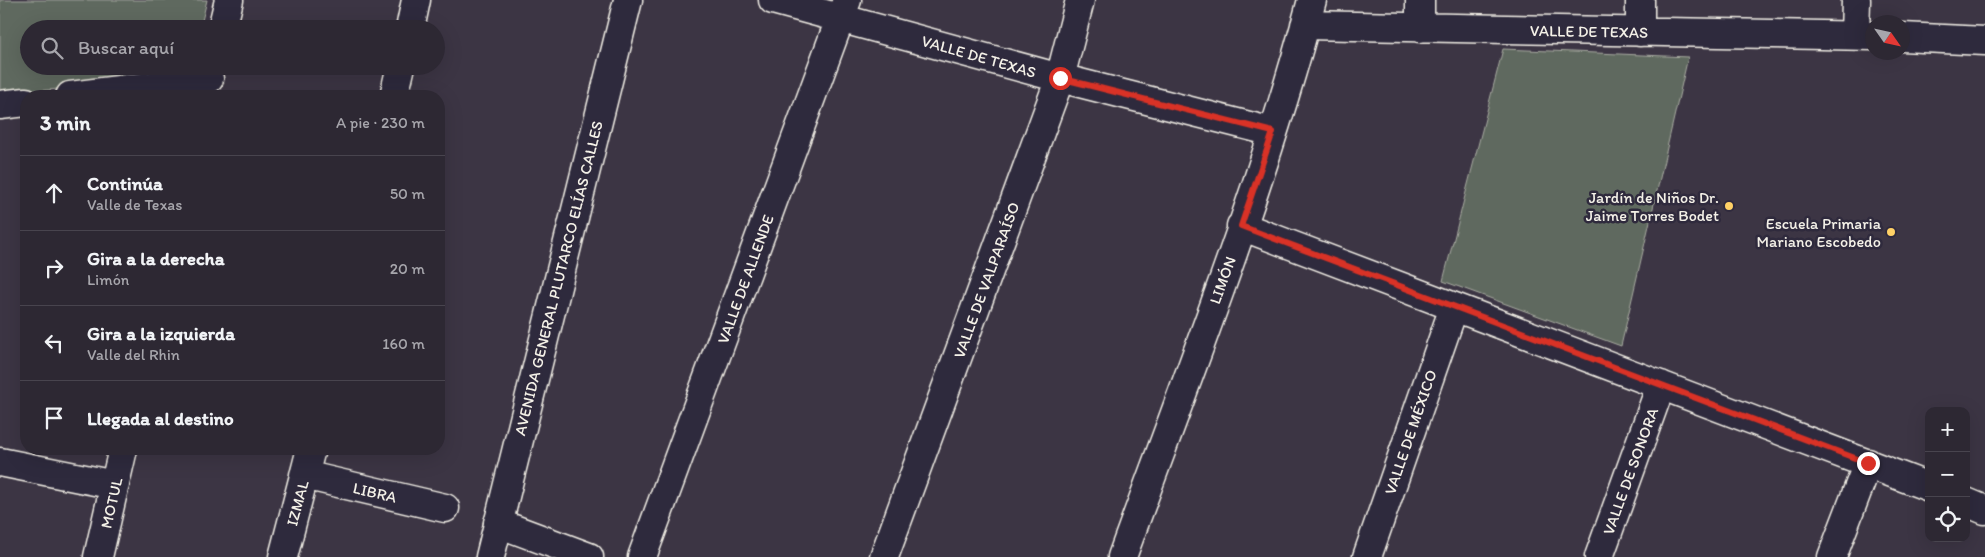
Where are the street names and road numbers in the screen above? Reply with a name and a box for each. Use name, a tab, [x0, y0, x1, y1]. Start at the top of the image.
street label: VALLE DE TEXAS	[1530, 21, 1648, 42]
street label: VALLE DE TEXAS	[919, 31, 1038, 82]
street label: AVENIDA GENERAL PLUTARCO ELÍAS CALLES	[510, 119, 607, 437]
street label: VALLE DE VALPARAÍSO	[949, 199, 1024, 361]
street label: VALLE DE ALLENDE	[713, 212, 778, 346]
street label: LIMÓN	[1205, 254, 1240, 307]
street label: VALLE DE MÉXICO	[1380, 367, 1441, 497]
street label: VALLE DE SONORA	[1599, 405, 1662, 537]
street label: MOTUL	[96, 476, 127, 531]
street label: IZMAL	[282, 478, 313, 528]
street label: LIBRA	[351, 478, 399, 507]

